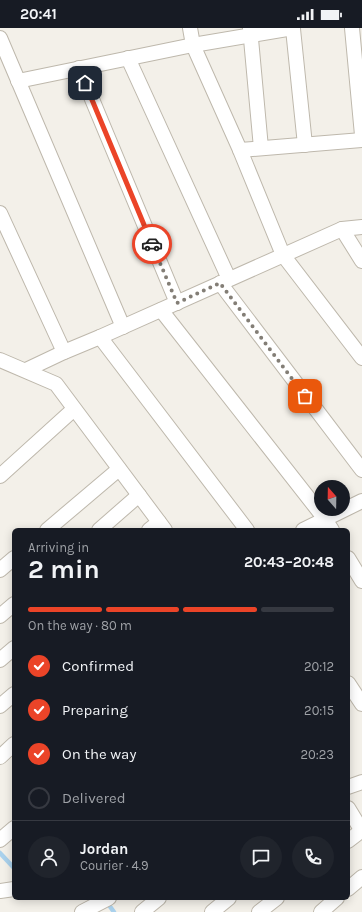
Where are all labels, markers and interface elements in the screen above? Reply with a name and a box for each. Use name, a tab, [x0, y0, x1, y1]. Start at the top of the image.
text: 20:41	[20, 5, 57, 23]
pin	[68, 66, 102, 100]
icon: home	[74, 72, 96, 94]
courier	[132, 224, 172, 264]
icon: car	[141, 233, 163, 255]
pin	[288, 379, 322, 413]
icon: bag	[294, 385, 316, 407]
north arrow	[314, 480, 350, 516]
map controls	[314, 480, 350, 516]
text: Arriving in	[28, 540, 89, 555]
text: 20:43–20:48	[244, 553, 334, 571]
text: 2 min	[28, 554, 100, 585]
text: On the way · 80 m	[28, 618, 132, 633]
icon: check	[28, 655, 50, 677]
text: Confirmed	[62, 657, 134, 675]
text: 20:12	[304, 659, 334, 674]
icon: check	[28, 699, 50, 721]
text: Preparing	[62, 701, 128, 719]
text: 20:15	[304, 703, 334, 718]
icon: check	[28, 743, 50, 765]
text: On the way	[62, 745, 136, 763]
text: 20:23	[301, 747, 334, 762]
text: Delivered	[62, 789, 126, 807]
button: person	[28, 836, 70, 878]
button: chat	[240, 836, 282, 878]
button: phone	[292, 836, 334, 878]
text: Jordan	[80, 840, 128, 858]
text: Courier · 4.9	[80, 858, 149, 873]

